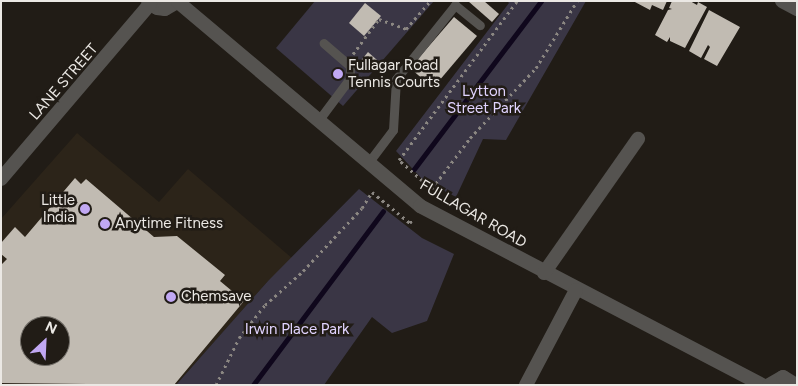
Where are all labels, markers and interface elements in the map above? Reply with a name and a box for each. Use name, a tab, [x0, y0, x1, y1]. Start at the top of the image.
street label: LANE STREET	[26, 40, 102, 124]
place label: Fullagar Road Tennis Courts	[348, 56, 440, 91]
marker: Fullagar Road Tennis Courts	[332, 68, 344, 80]
park label: Lytton Street Park	[447, 82, 521, 117]
street label: FULLAGAR ROAD	[416, 176, 530, 252]
place label: Little India	[41, 191, 75, 226]
marker: Little India	[79, 203, 91, 215]
place label: Anytime Fitness	[115, 215, 223, 233]
marker: Anytime Fitness	[99, 218, 111, 230]
place label: Chemsave	[181, 288, 251, 306]
marker: Chemsave	[165, 291, 177, 303]
north arrow	[20, 316, 70, 366]
text: N	[43, 318, 60, 338]
park label: Irwin Place Park	[245, 321, 349, 339]

